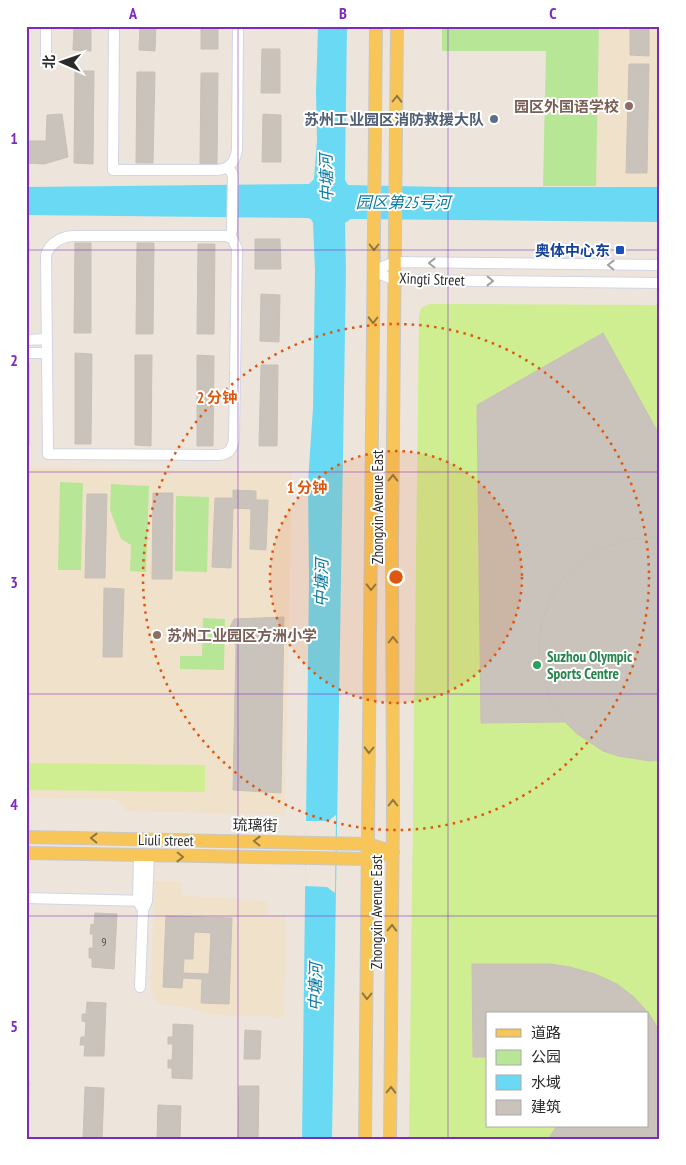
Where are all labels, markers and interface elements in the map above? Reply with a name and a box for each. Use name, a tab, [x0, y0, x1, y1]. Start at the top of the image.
text: A	[128, 3, 138, 23]
text: B	[339, 3, 347, 23]
text: C	[549, 3, 557, 23]
north arrow	[38, 38, 88, 88]
text: 北	[40, 54, 58, 69]
one-way arrow	[391, 95, 402, 103]
place label: 园区外国语学校	[514, 97, 619, 116]
marker: 园区外国语学校	[623, 100, 635, 112]
place label: 苏州工业园区消防救援大队	[304, 110, 484, 129]
marker: 苏州工业园区消防救援大队	[488, 113, 500, 125]
text: 1	[10, 128, 18, 148]
water label: 中塘河	[316, 151, 336, 202]
water label: 园区第25号河	[356, 192, 453, 212]
place label: 奥体中心东	[535, 241, 610, 260]
one-way arrow	[369, 243, 379, 251]
marker: 奥体中心东	[614, 244, 626, 256]
one-way arrow	[427, 258, 435, 268]
one-way arrow	[607, 260, 614, 270]
street label: Xingti Street	[399, 268, 465, 290]
one-way arrow	[487, 276, 495, 286]
one-way arrow	[368, 316, 378, 324]
text: 2	[10, 350, 18, 370]
text: 2 分钟	[197, 388, 237, 407]
street label: Zhongxin Avenue East	[368, 450, 387, 564]
one-way arrow	[388, 474, 398, 482]
text: 1 分钟	[287, 478, 327, 497]
water label: 中塘河	[311, 556, 331, 607]
centre of rings	[387, 568, 405, 586]
text: 3	[10, 572, 18, 592]
one-way arrow	[366, 584, 376, 591]
place label: 苏州工业园区方洲小学	[167, 626, 317, 645]
marker: 苏州工业园区方洲小学	[151, 629, 163, 641]
one-way arrow	[388, 636, 398, 644]
place label: Suzhou Olympic Sports Centre	[547, 647, 633, 683]
marker: Suzhou Olympic Sports Centre	[531, 659, 543, 671]
one-way arrow	[364, 746, 374, 754]
text: 4	[10, 794, 18, 814]
one-way arrow	[388, 799, 398, 806]
street label: 琉璃街	[232, 815, 278, 835]
street label: Liuli street	[138, 830, 194, 850]
one-way arrow	[90, 833, 98, 843]
one-way arrow	[252, 836, 260, 847]
one-way arrow	[176, 851, 184, 862]
street label: Zhongxin Avenue East	[367, 855, 386, 969]
one-way arrow	[387, 923, 397, 931]
house number: 9	[101, 934, 107, 949]
water label: 中塘河	[305, 960, 325, 1011]
one-way arrow	[362, 992, 372, 1000]
legend	[486, 1012, 648, 1128]
text: 5	[10, 1016, 18, 1036]
text: 道路	[531, 1023, 561, 1042]
text: 公园	[531, 1047, 561, 1066]
text: 水域	[531, 1073, 561, 1092]
one-way arrow	[386, 1086, 396, 1094]
text: 建筑	[531, 1097, 561, 1116]

